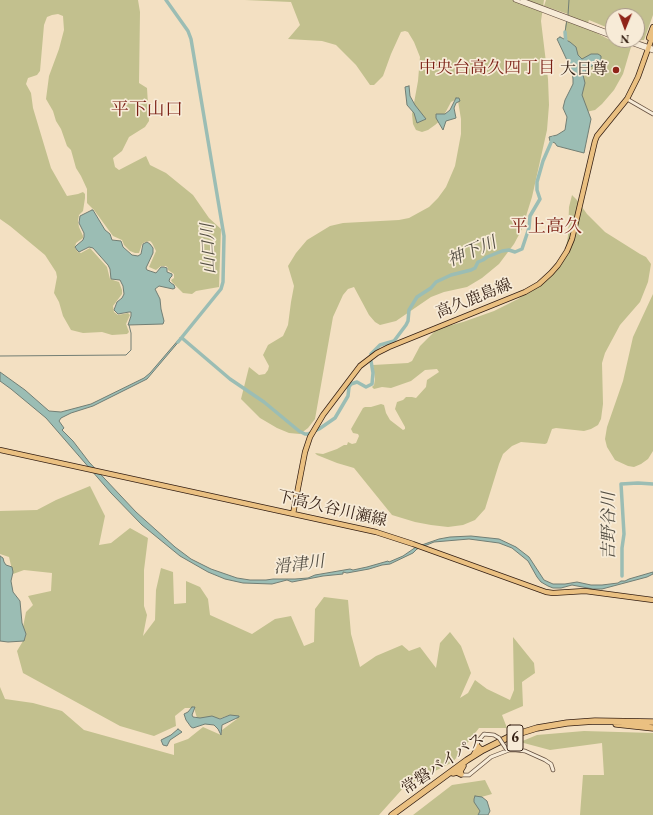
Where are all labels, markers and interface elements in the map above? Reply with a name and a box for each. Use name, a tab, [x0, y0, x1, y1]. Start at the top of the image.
north arrow	[605, 8, 645, 48]
text: N	[620, 32, 629, 46]
district label: 中央台高久四丁目	[419, 58, 555, 78]
place label: 大日尊	[560, 60, 608, 80]
marker: 大日尊	[611, 65, 621, 75]
district label: 平下山口	[111, 99, 183, 121]
district label: 平上高久	[510, 216, 582, 238]
water label: 山口川	[198, 223, 220, 275]
water label: 神下川	[445, 233, 499, 271]
street label: 高久鹿島線	[433, 275, 515, 323]
street label: 下高久谷川瀬線	[275, 487, 389, 531]
water label: 吉野谷川	[599, 492, 619, 560]
water label: 滑津川	[272, 552, 326, 578]
road number: 6	[507, 725, 523, 751]
street label: 常磐バイパス	[398, 729, 488, 799]

